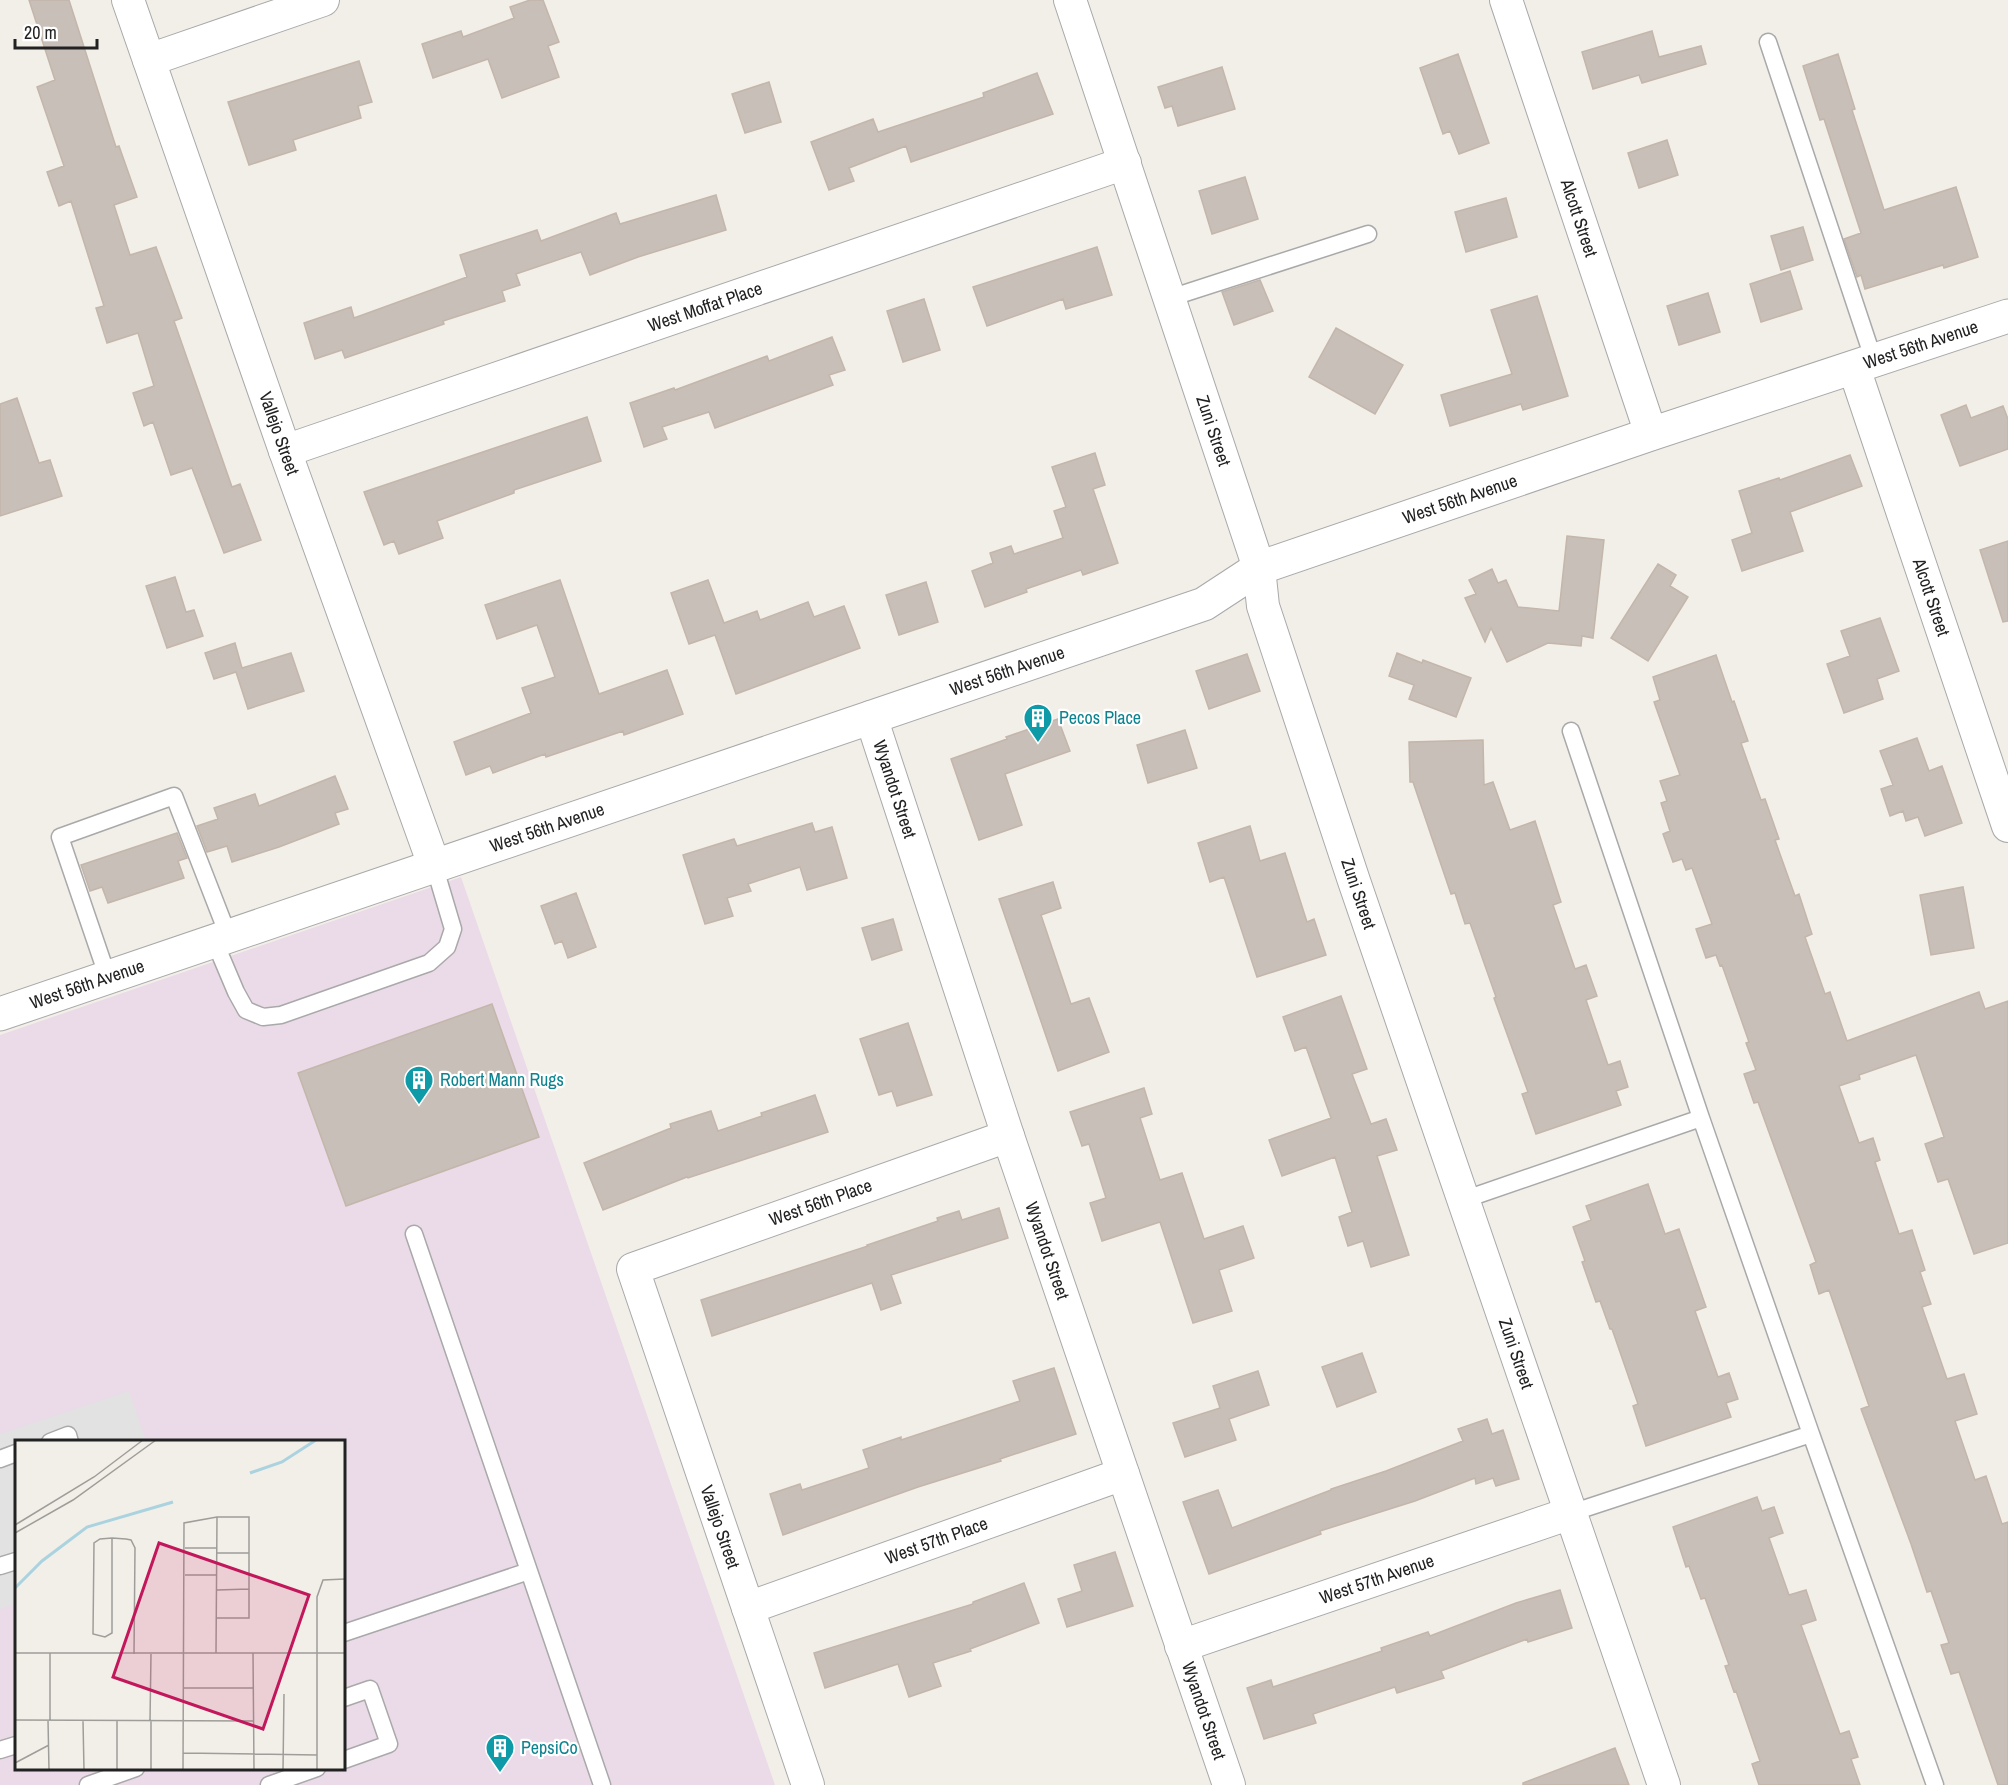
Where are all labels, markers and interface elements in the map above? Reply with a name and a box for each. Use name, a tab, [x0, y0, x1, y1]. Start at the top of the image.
scale bar	[15, 12, 98, 50]
text: 20 m	[24, 20, 57, 45]
street label: Alcott Street	[1554, 175, 1604, 260]
street label: West Moffat Place	[644, 275, 765, 338]
street label: West 56th Avenue	[1860, 314, 1981, 375]
street label: Vallejo Street	[253, 388, 306, 478]
street label: Zuni Street	[1190, 392, 1237, 469]
street label: West 56th Avenue	[1399, 468, 1520, 530]
street label: Alcott Street	[1907, 554, 1956, 639]
street label: West 56th Avenue	[946, 639, 1068, 702]
building icon: Pecos Place	[1022, 702, 1054, 744]
place label: Pecos Place	[1059, 705, 1141, 730]
street label: Wyandot Street	[867, 737, 923, 841]
street label: West 56th Avenue	[486, 796, 608, 858]
street label: Zuni Street	[1335, 855, 1383, 932]
street label: West 56th Avenue	[26, 953, 147, 1015]
building icon: Robert Mann Rugs	[403, 1064, 435, 1106]
place label: Robert Mann Rugs	[440, 1067, 564, 1092]
street label: West 56th Place	[766, 1172, 875, 1232]
street label: Wyandot Street	[1019, 1198, 1076, 1303]
street label: Zuni Street	[1493, 1315, 1540, 1392]
inset map	[15, 1440, 345, 1770]
street label: Vallejo Street	[695, 1482, 746, 1572]
street label: West 57th Place	[881, 1510, 991, 1570]
street label: West 57th Avenue	[1316, 1548, 1437, 1610]
street label: Wyandot Street	[1176, 1658, 1232, 1763]
building icon: PepsiCo	[484, 1732, 516, 1774]
place label: PepsiCo	[521, 1735, 578, 1760]

